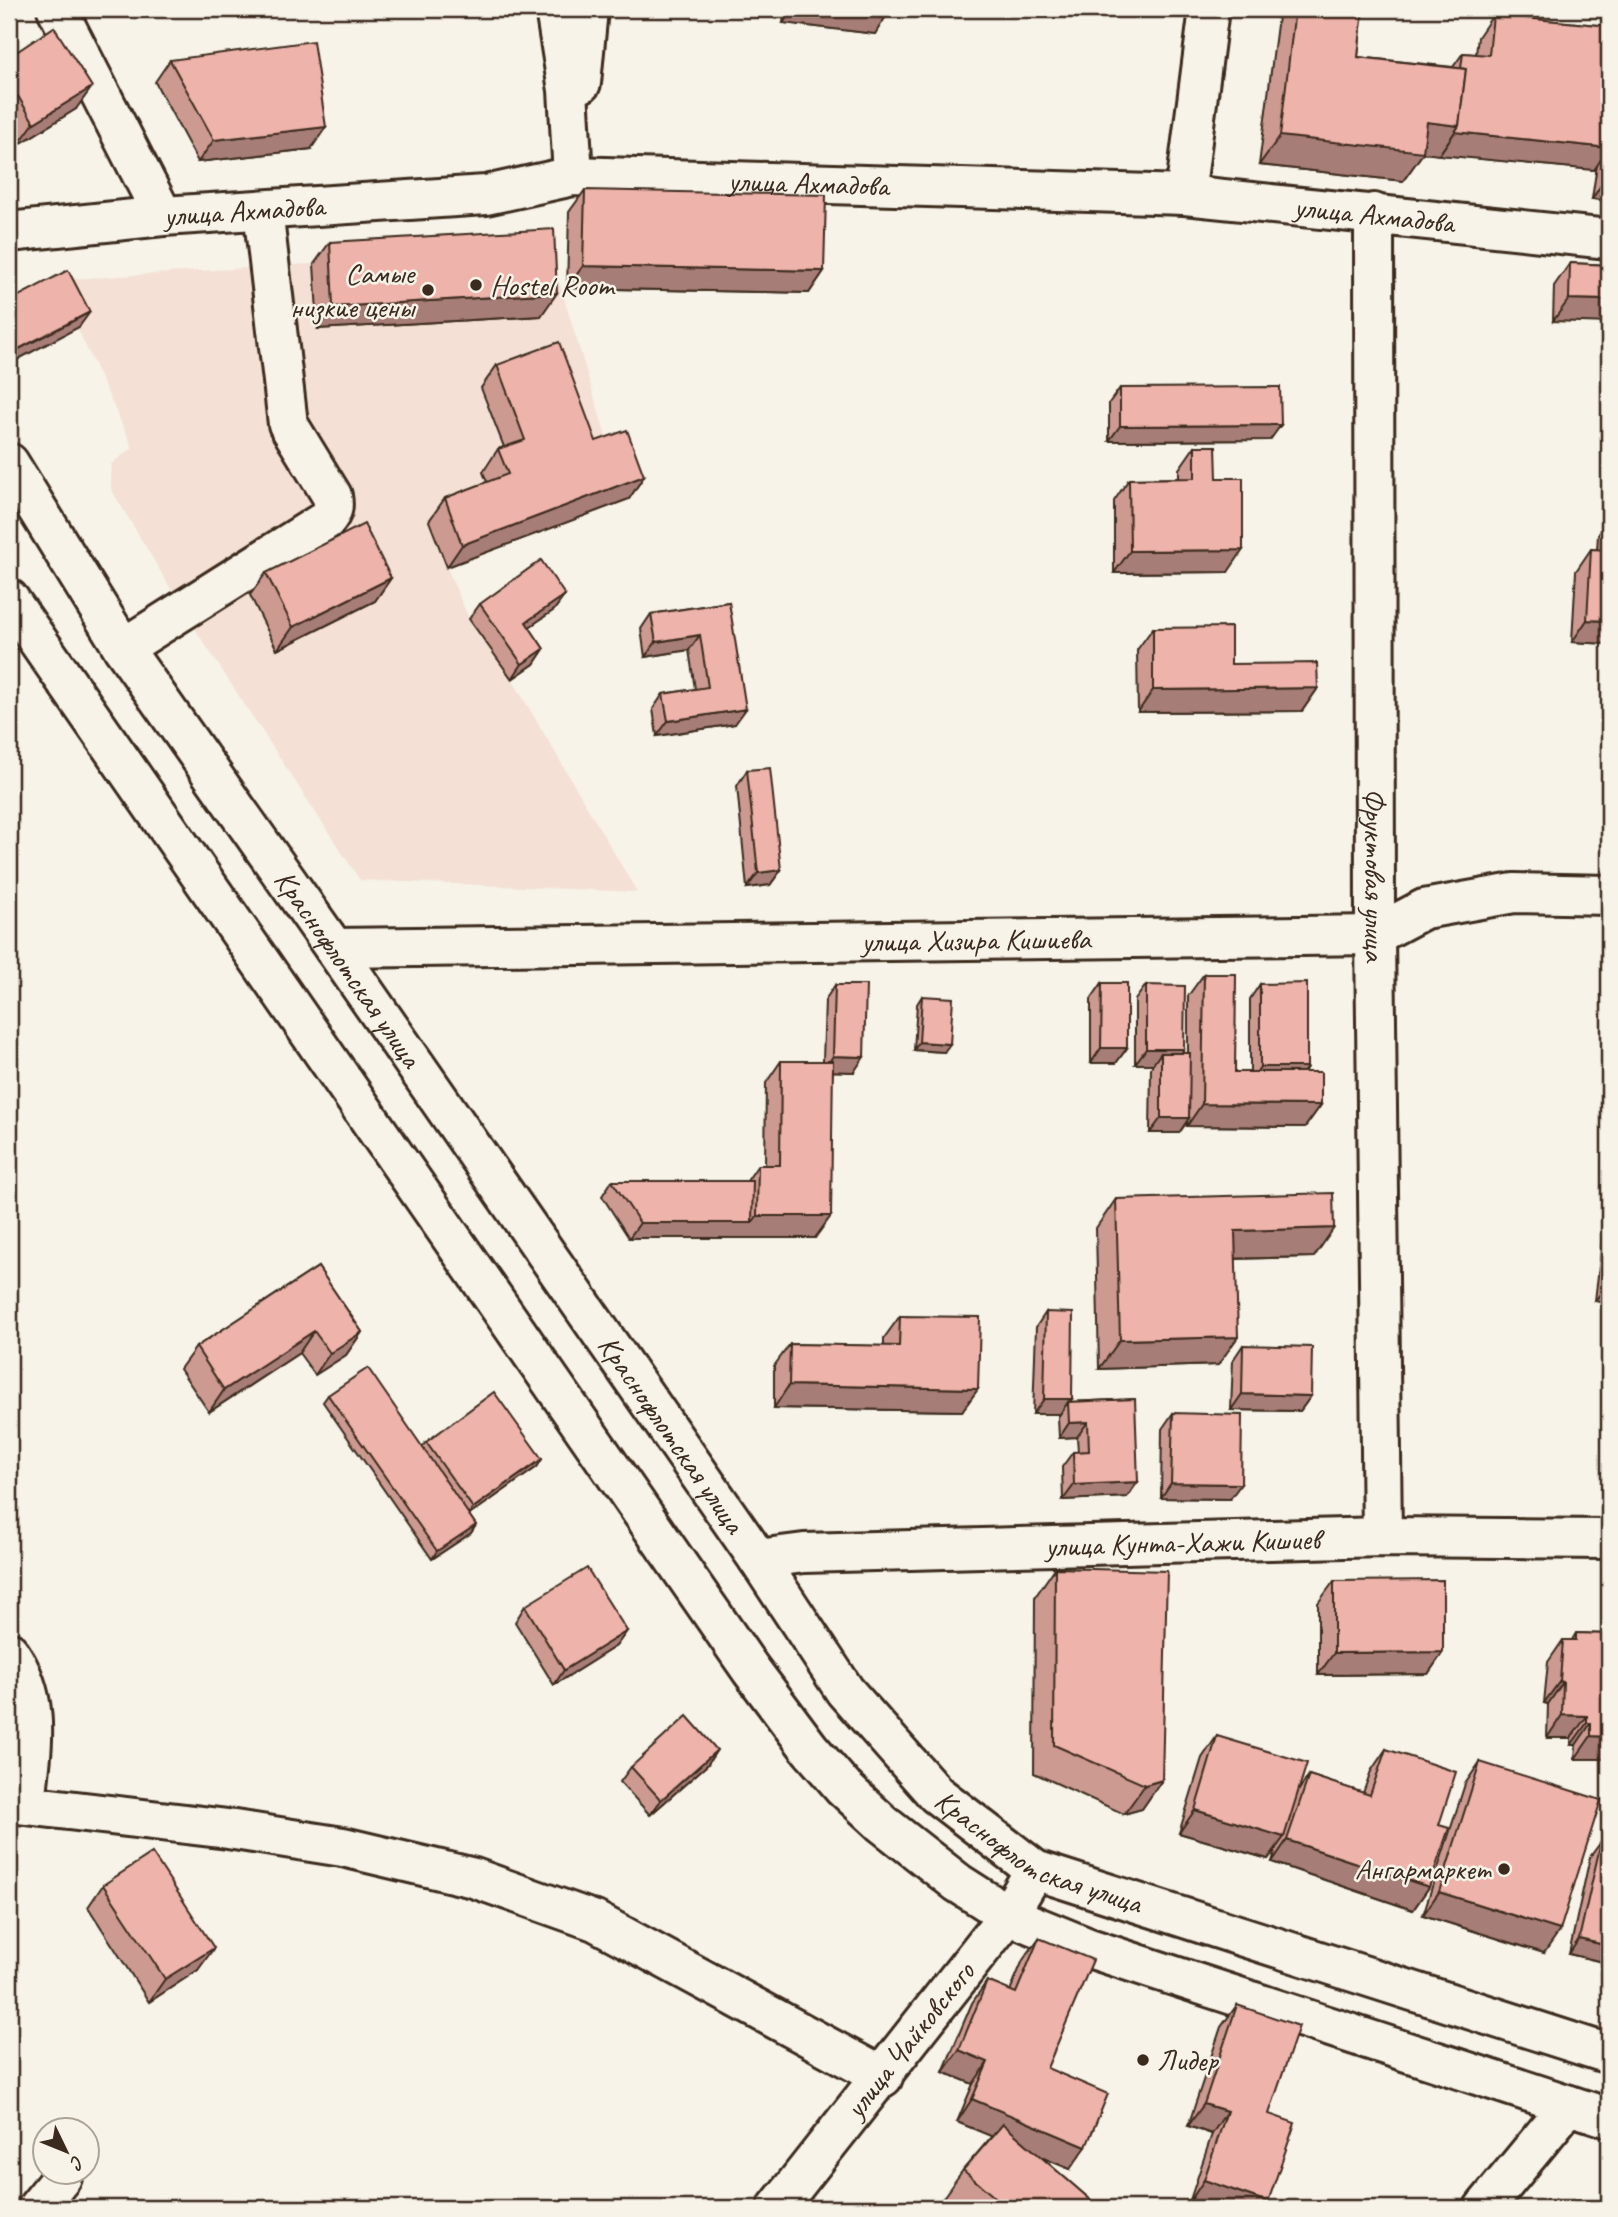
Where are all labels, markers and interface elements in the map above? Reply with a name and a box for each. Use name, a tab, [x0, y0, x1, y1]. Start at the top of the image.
street label: улица Ахмадова	[725, 162, 892, 205]
street label: улица Ахмадова	[161, 186, 328, 235]
street label: улица Ахмадова	[1290, 187, 1459, 242]
place label: Самые низкие цены	[290, 254, 416, 326]
place label: Hostel Room	[490, 266, 616, 304]
marker: Hostel Room	[468, 277, 484, 293]
marker: Самые низкие цены	[420, 282, 436, 298]
street label: Фруктовая улица	[1356, 788, 1394, 964]
street label: Краснофлотская улица	[266, 862, 431, 1076]
street label: улица Хизира Кишиева	[859, 920, 1093, 960]
street label: Краснофлотская улица	[590, 1328, 754, 1542]
street label: улица Кунта-Хажи Кишиев	[1043, 1520, 1326, 1565]
street label: Краснофлотская улица	[927, 1781, 1148, 1923]
place label: Ангармаркет	[1355, 1850, 1493, 1888]
marker: Ангармаркет	[1496, 1861, 1512, 1877]
street label: улица Чайковского	[835, 1953, 984, 2127]
place label: Лидер	[1157, 2041, 1219, 2079]
marker: Лидер	[1135, 2052, 1151, 2068]
north arrow	[32, 2116, 102, 2186]
text: С	[64, 2150, 90, 2175]

